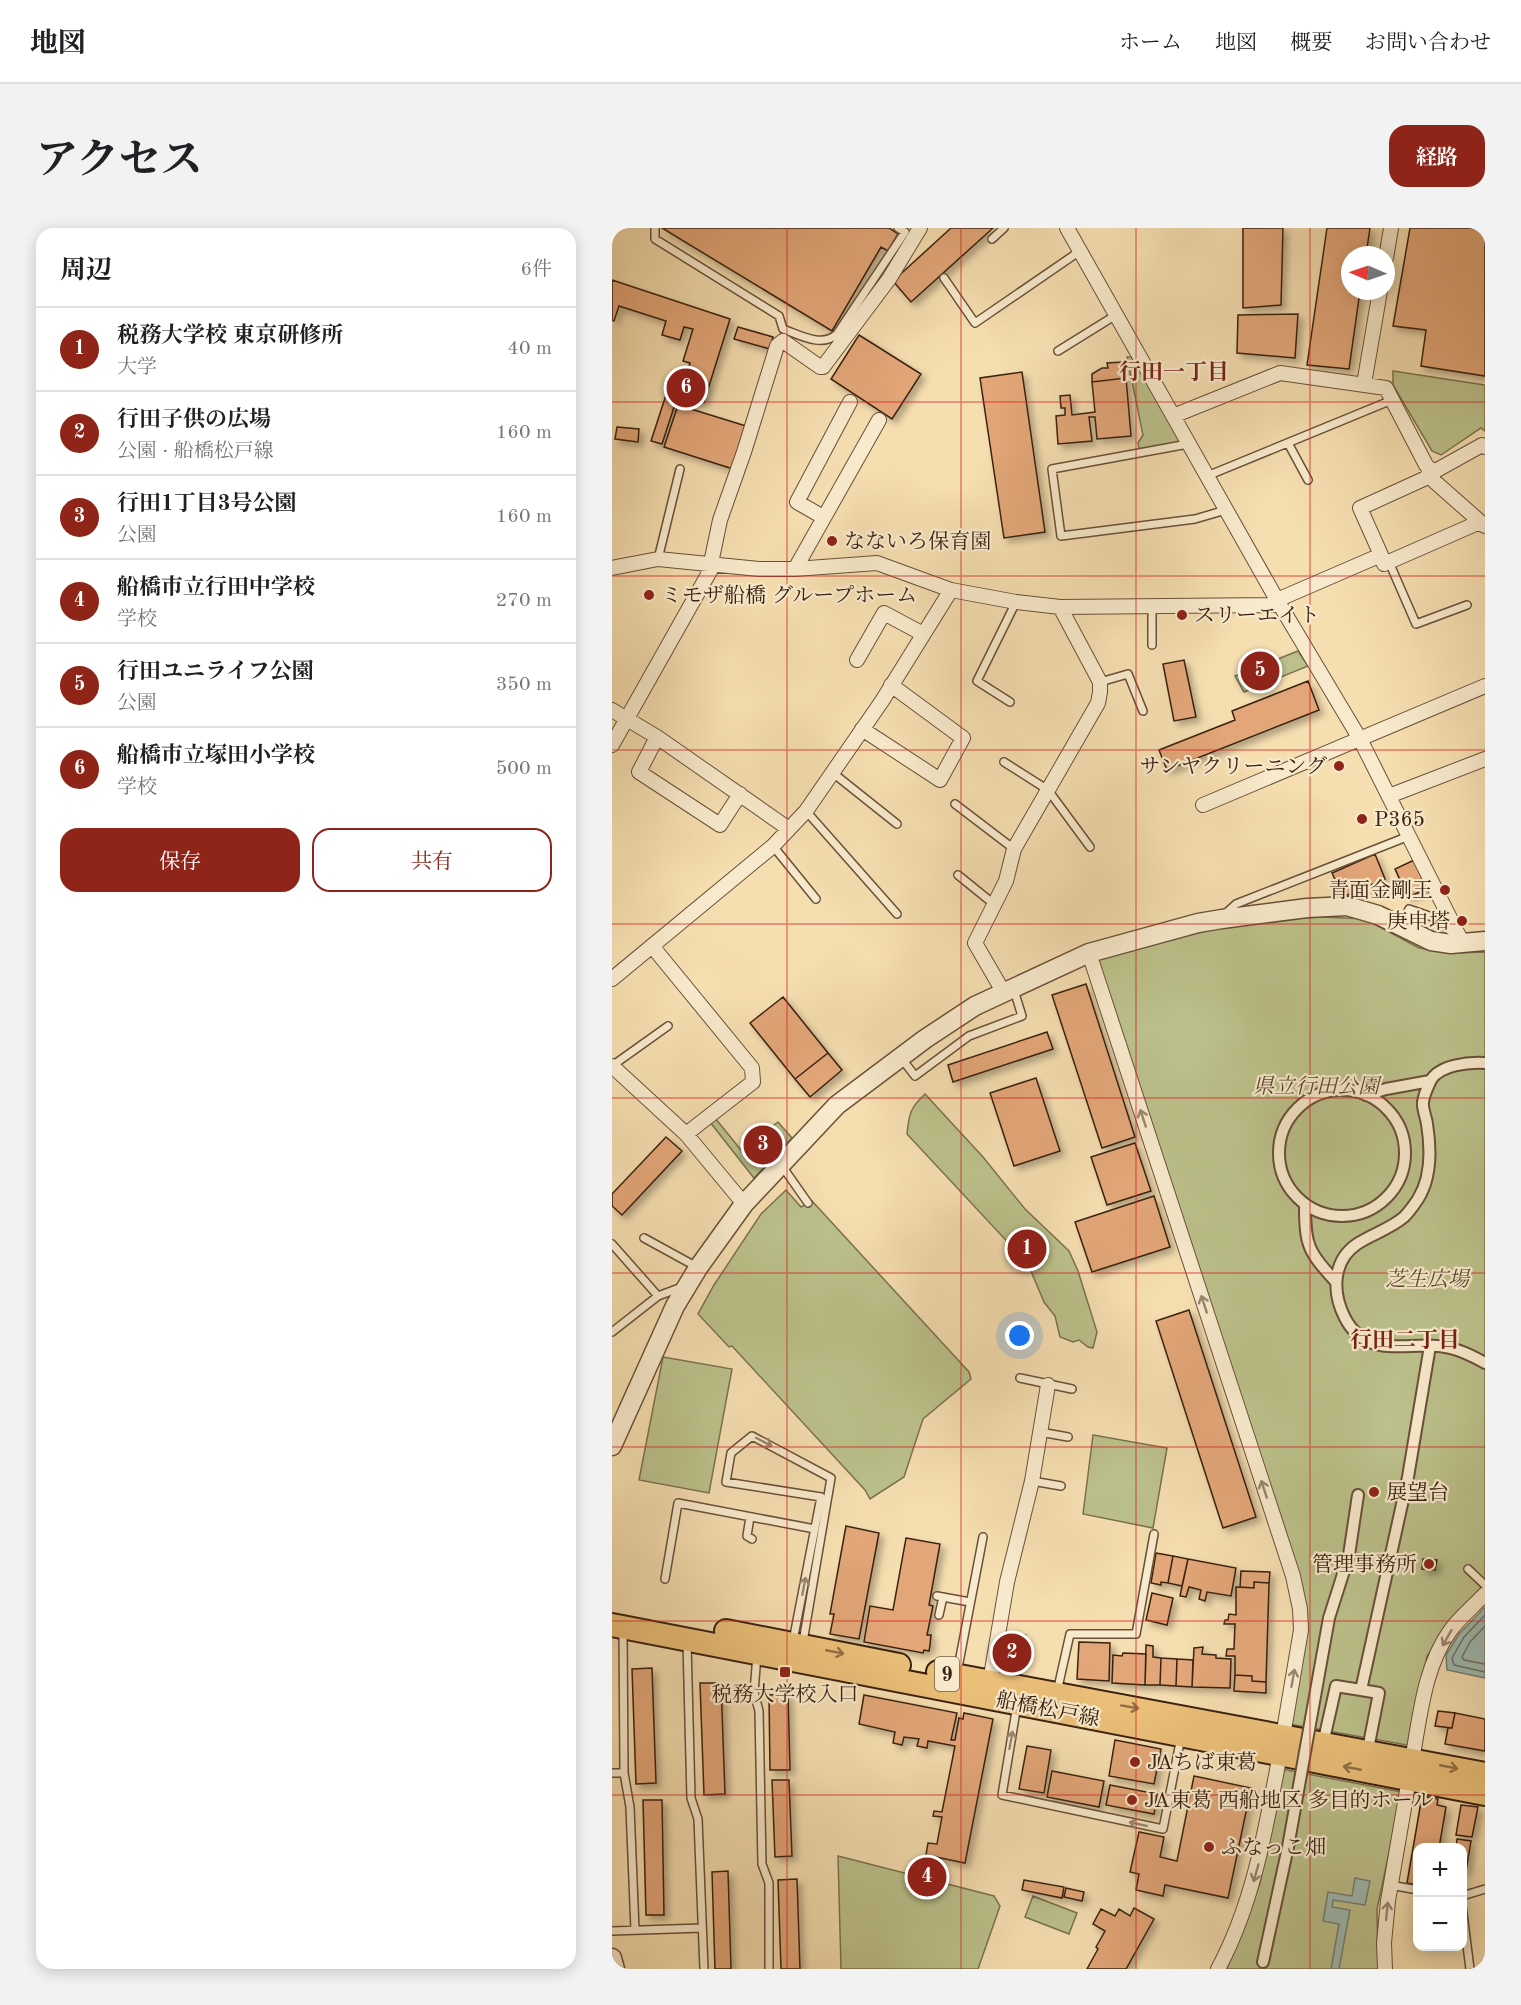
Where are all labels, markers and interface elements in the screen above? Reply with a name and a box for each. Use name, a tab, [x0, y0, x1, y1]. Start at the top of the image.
text: 地図	[30, 31, 86, 59]
text: ホーム	[1119, 33, 1182, 54]
text: 地図	[1215, 33, 1257, 54]
text: 概要	[1290, 33, 1332, 54]
text: お問い合わせ	[1365, 33, 1491, 54]
button: 経路	[1389, 125, 1485, 187]
text: アクセス	[36, 141, 203, 183]
north arrow	[1341, 246, 1395, 300]
text: 周辺	[60, 258, 112, 284]
text: 6件	[520, 260, 552, 280]
text: 税務大学校 東京研修所	[117, 325, 343, 347]
text: 1	[74, 339, 85, 359]
text: 40 m	[507, 339, 552, 359]
text: 大学	[117, 358, 157, 378]
district label: 行田一丁目	[1119, 360, 1229, 384]
pin: 6	[666, 366, 706, 410]
text: 行田子供の広場	[117, 409, 271, 431]
text: 2	[74, 423, 85, 443]
text: 160 m	[496, 423, 552, 443]
text: 公園 · 船橋松戸線	[117, 442, 274, 462]
text: 行田1丁目3号公園	[117, 493, 297, 515]
text: 3	[74, 507, 85, 527]
text: 160 m	[496, 507, 552, 527]
text: 公園	[117, 526, 157, 546]
place label: なないろ保育園	[844, 530, 991, 553]
marker: なないろ保育園	[825, 534, 839, 548]
text: 船橋市立行田中学校	[117, 577, 315, 599]
place label: ミモザ船橋 グループホーム	[661, 584, 917, 607]
marker: ミモザ船橋 グループホーム	[642, 588, 656, 602]
text: 4	[74, 591, 85, 611]
text: 270 m	[496, 591, 552, 611]
place label: スリーエイト	[1194, 605, 1320, 627]
marker: スリーエイト	[1175, 608, 1189, 622]
text: 学校	[117, 610, 157, 630]
pin: 5	[1240, 648, 1280, 694]
text: 行田ユニライフ公園	[117, 661, 314, 683]
text: 5	[74, 675, 85, 695]
text: 350 m	[496, 675, 552, 695]
text: 公園	[117, 694, 157, 714]
text: 船橋市立塚田小学校	[117, 745, 315, 767]
place label: サンヤクリーニング	[1139, 756, 1327, 778]
text: 6	[74, 759, 85, 779]
text: 500 m	[496, 759, 552, 779]
marker: サンヤクリーニング	[1332, 759, 1346, 773]
text: 学校	[117, 778, 157, 798]
place label: P365	[1374, 810, 1425, 831]
marker: P365	[1355, 812, 1369, 826]
button: 保存	[60, 828, 300, 892]
button: 共有	[312, 828, 552, 892]
place label: 青面金剛王	[1328, 879, 1433, 902]
marker: 青面金剛王	[1438, 883, 1452, 897]
place label: 庚申塔	[1387, 910, 1450, 933]
marker: 庚申塔	[1455, 914, 1469, 928]
park label: 県立行田公園	[1253, 1075, 1382, 1098]
one-way arrow	[1137, 1109, 1148, 1128]
pin: 3	[744, 1122, 782, 1168]
pin: 1	[1008, 1226, 1046, 1272]
park label: 芝生広場	[1385, 1268, 1471, 1291]
one-way arrow	[1198, 1295, 1209, 1314]
your location	[1005, 1321, 1034, 1350]
district label: 行田二丁目	[1350, 1328, 1460, 1352]
one-way arrow	[755, 1437, 773, 1448]
one-way arrow	[1258, 1480, 1269, 1499]
place label: 展望台	[1386, 1481, 1449, 1504]
marker: 展望台	[1367, 1485, 1381, 1499]
place label: 管理事務所	[1312, 1553, 1417, 1576]
marker: 管理事務所	[1422, 1557, 1436, 1571]
one-way arrow	[799, 1577, 810, 1597]
one-way arrow	[1441, 1629, 1453, 1646]
pin: 2	[992, 1630, 1032, 1676]
one-way arrow	[824, 1647, 844, 1658]
road number: 9	[935, 1657, 959, 1691]
marker: 税務大学校入口	[778, 1665, 792, 1679]
one-way arrow	[1288, 1669, 1299, 1688]
place label: 税務大学校入口	[712, 1683, 859, 1706]
street label: 船橋松戸線	[994, 1688, 1102, 1731]
one-way arrow	[1119, 1702, 1139, 1713]
one-way arrow	[1006, 1730, 1017, 1750]
place label: JAちば東葛	[1147, 1751, 1257, 1774]
marker: JAちば東葛	[1128, 1755, 1142, 1769]
one-way arrow	[1343, 1762, 1362, 1773]
one-way arrow	[1438, 1762, 1458, 1773]
place label: JA東葛 西船地区 多目的ホール	[1144, 1789, 1433, 1812]
marker: JA東葛 西船地区 多目的ホール	[1125, 1793, 1139, 1807]
one-way arrow	[1128, 1818, 1148, 1829]
place label: ふなっこ畑	[1221, 1836, 1326, 1859]
marker: ふなっこ畑	[1202, 1840, 1216, 1854]
map controls	[1413, 1843, 1467, 1951]
button: +	[1413, 1843, 1467, 1897]
pin: 4	[908, 1854, 946, 1900]
one-way arrow	[1249, 1863, 1261, 1882]
button: −	[1413, 1897, 1467, 1951]
one-way arrow	[1382, 1901, 1393, 1921]

